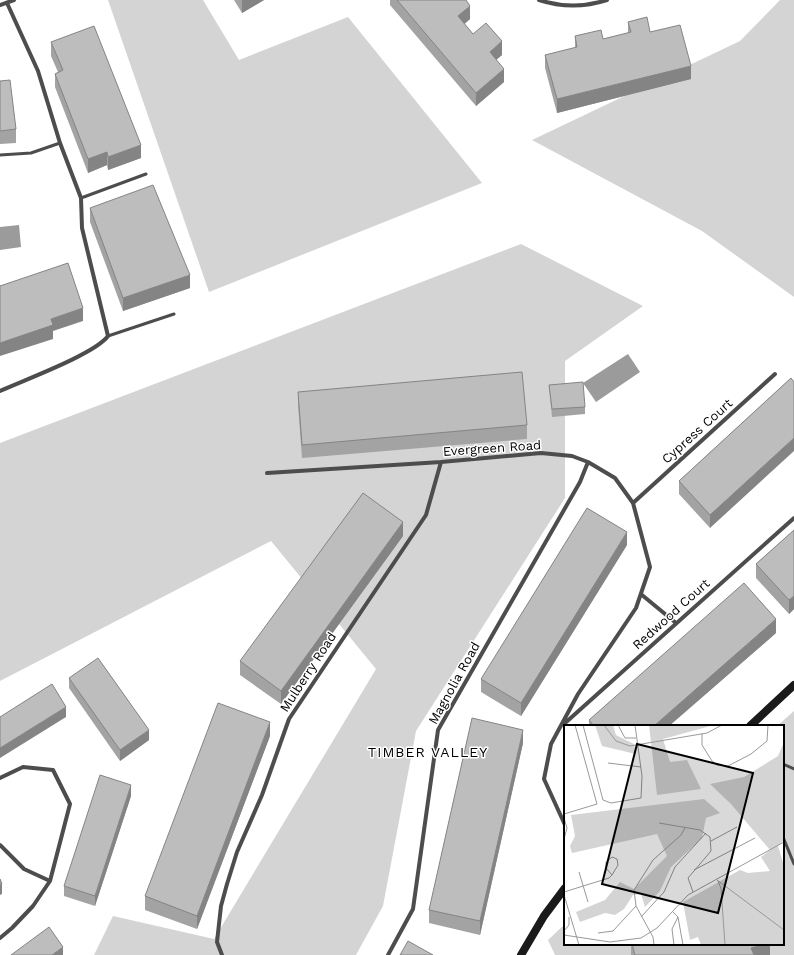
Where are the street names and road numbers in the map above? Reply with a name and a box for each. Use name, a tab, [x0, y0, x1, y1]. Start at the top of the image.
street label: Cypress Court	[659, 395, 736, 467]
street label: Evergreen Road	[442, 437, 542, 459]
street label: Redwood Court	[630, 575, 713, 652]
street label: Mulberry Road	[277, 629, 339, 715]
street label: Magnolia Road	[425, 639, 483, 727]

